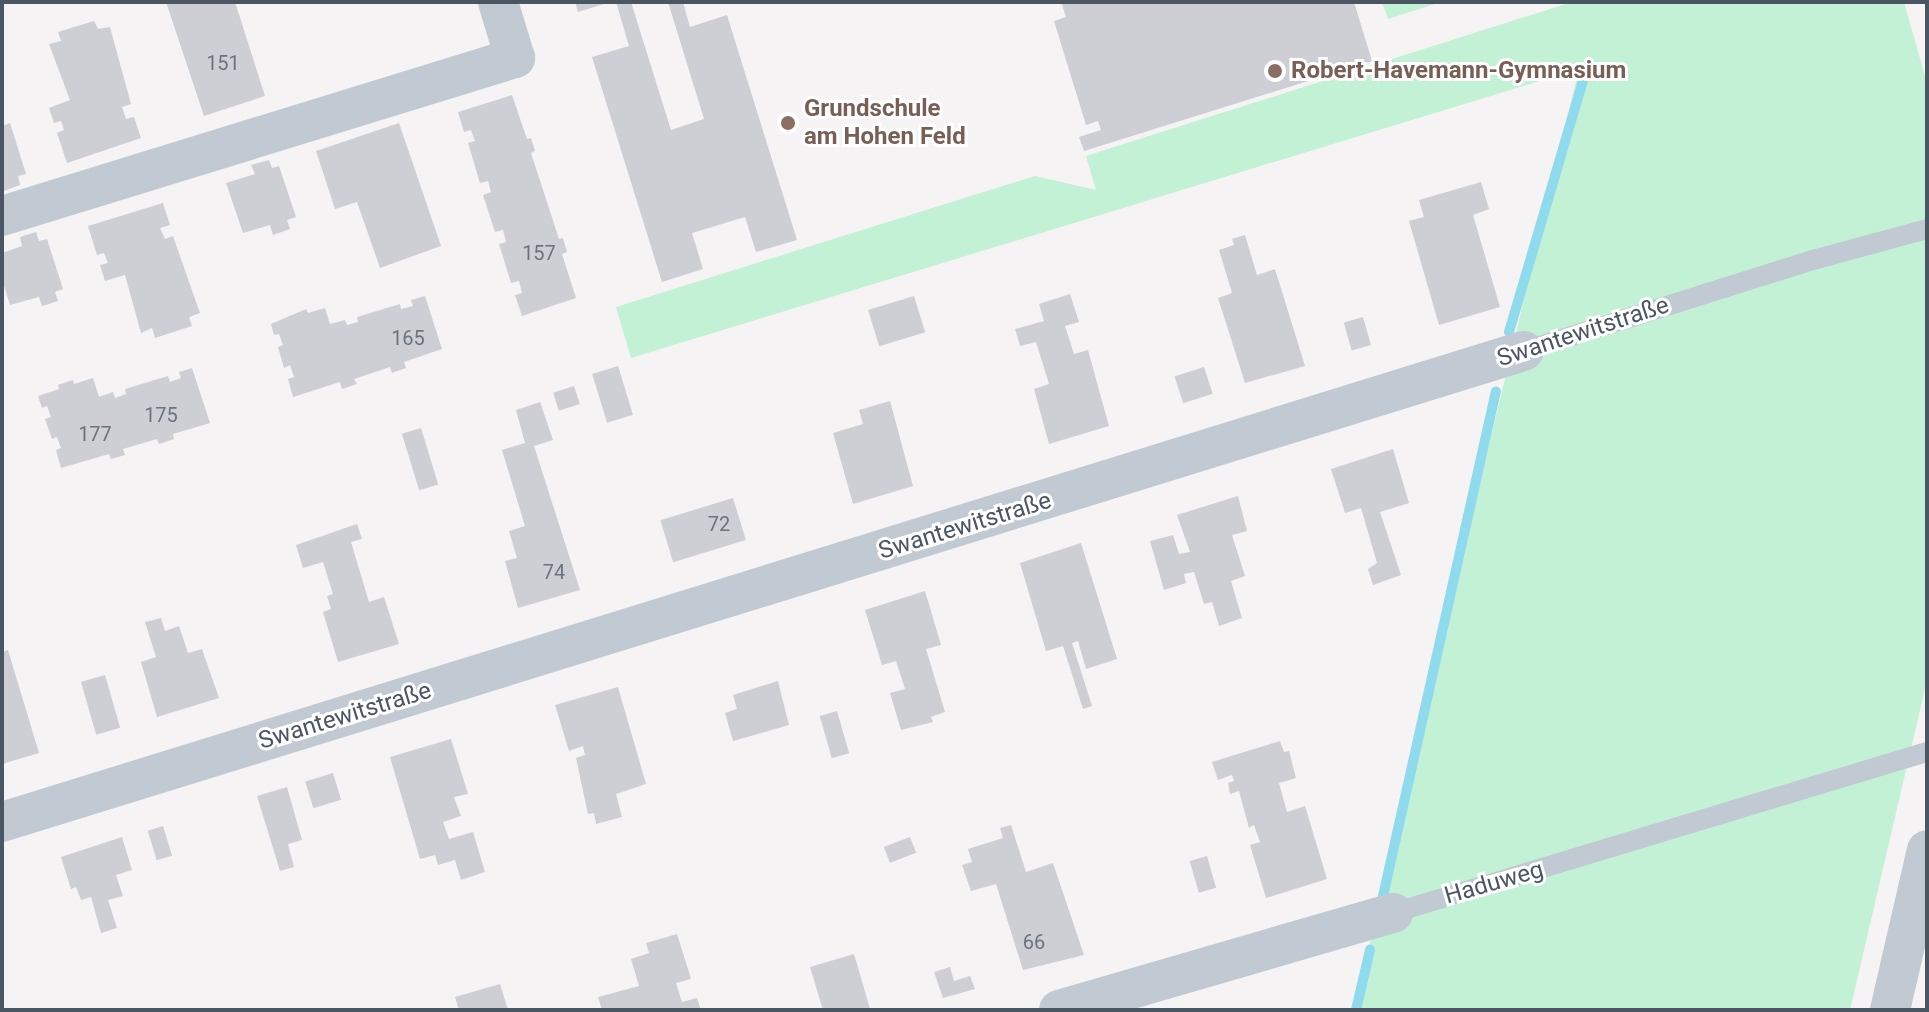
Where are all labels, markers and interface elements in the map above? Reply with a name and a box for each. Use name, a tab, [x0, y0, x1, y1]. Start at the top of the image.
house number: 151	[206, 51, 240, 75]
place label: Robert-Havemann-Gymnasium	[1291, 57, 1626, 85]
marker: Robert-Havemann-Gymnasium	[1266, 62, 1284, 80]
place label: Grundschule am Hohen Feld	[804, 95, 966, 151]
marker: Grundschule am Hohen Feld	[779, 114, 797, 132]
house number: 157	[522, 241, 556, 265]
street label: Swantewitstraße	[1494, 291, 1672, 373]
house number: 165	[391, 326, 425, 350]
house number: 175	[144, 403, 178, 427]
house number: 177	[78, 422, 112, 446]
street label: Swantewitstraße	[875, 486, 1055, 566]
house number: 72	[708, 512, 730, 536]
house number: 74	[543, 560, 565, 584]
street label: Swantewitstraße	[255, 676, 435, 756]
street label: Haduweg	[1441, 855, 1547, 911]
house number: 66	[1023, 930, 1045, 954]

